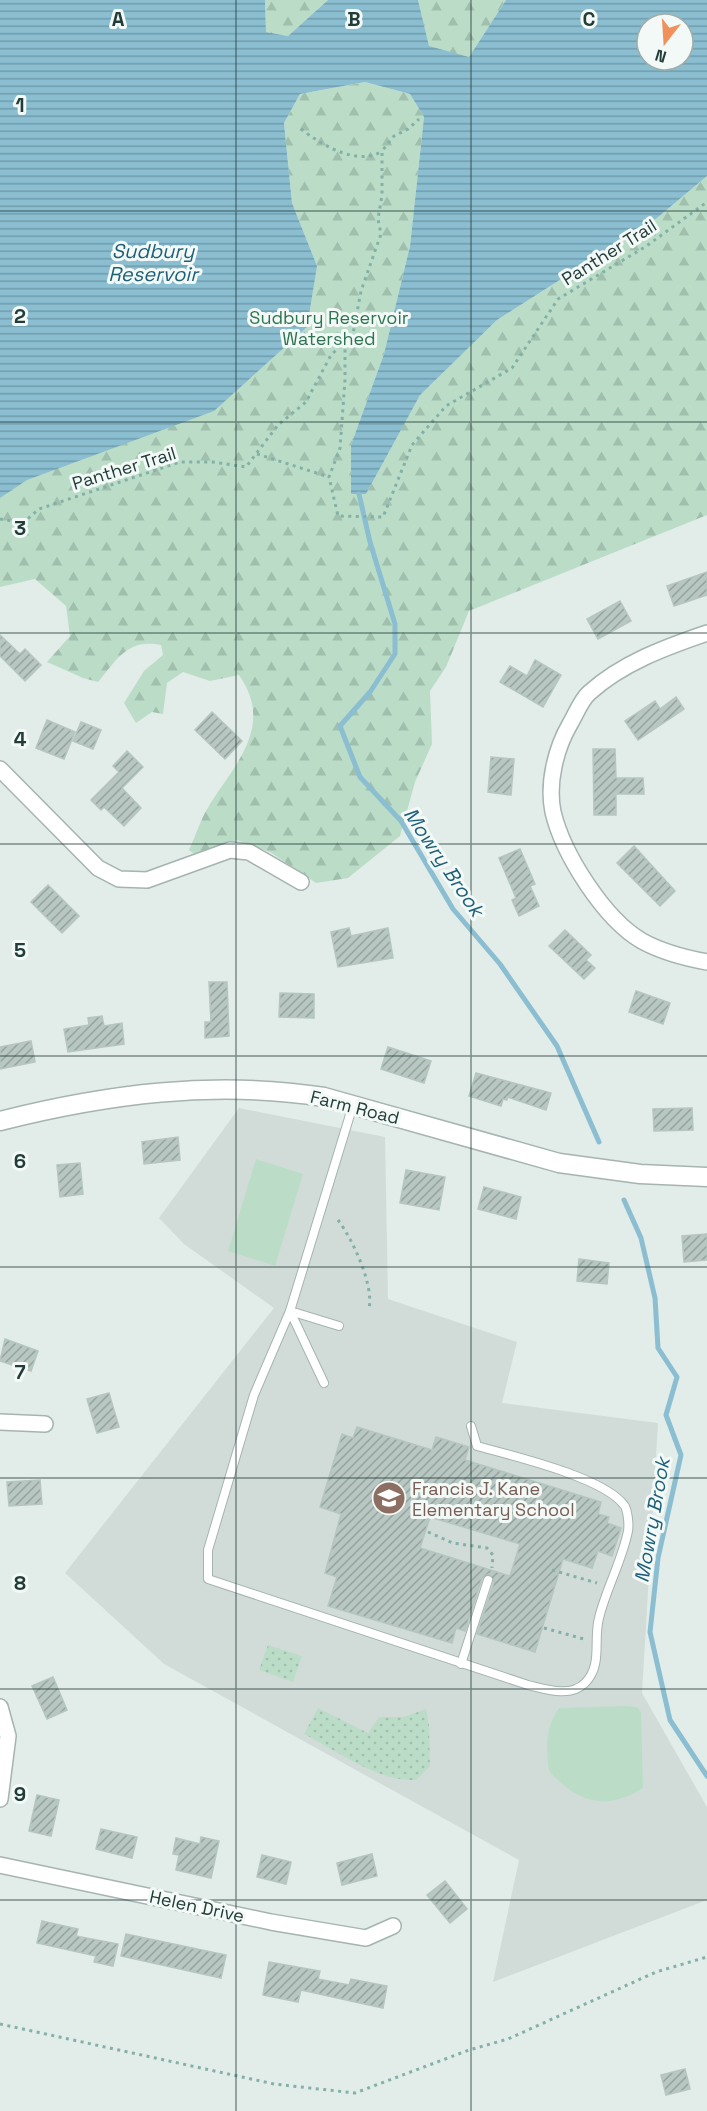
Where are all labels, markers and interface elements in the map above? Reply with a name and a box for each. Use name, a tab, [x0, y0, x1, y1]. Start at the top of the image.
text: A	[112, 6, 125, 32]
text: B	[347, 6, 361, 32]
text: C	[583, 6, 596, 32]
north arrow	[635, 12, 695, 72]
text: N	[653, 44, 669, 67]
text: 1	[15, 92, 25, 118]
street label: Panther Trail	[557, 214, 661, 290]
water label: Sudbury Reservoir	[108, 238, 200, 287]
text: 2	[14, 303, 26, 329]
park label: Sudbury Reservoir Watershed	[249, 306, 409, 350]
street label: Panther Trail	[69, 441, 179, 495]
text: 3	[14, 515, 26, 541]
text: 4	[14, 726, 27, 752]
water label: Mowry Brook	[398, 802, 491, 923]
text: 5	[14, 937, 26, 963]
street label: Farm Road	[308, 1085, 402, 1129]
text: 6	[14, 1148, 26, 1174]
text: 7	[14, 1359, 26, 1385]
water label: Mowry Brook	[628, 1453, 676, 1584]
place label: Francis J. Kane Elementary School	[412, 1477, 575, 1521]
school or university icon: Francis J. Kane Elementary School	[371, 1480, 407, 1516]
text: 8	[14, 1570, 26, 1596]
text: 9	[14, 1781, 26, 1807]
street label: Helen Drive	[148, 1885, 246, 1927]

